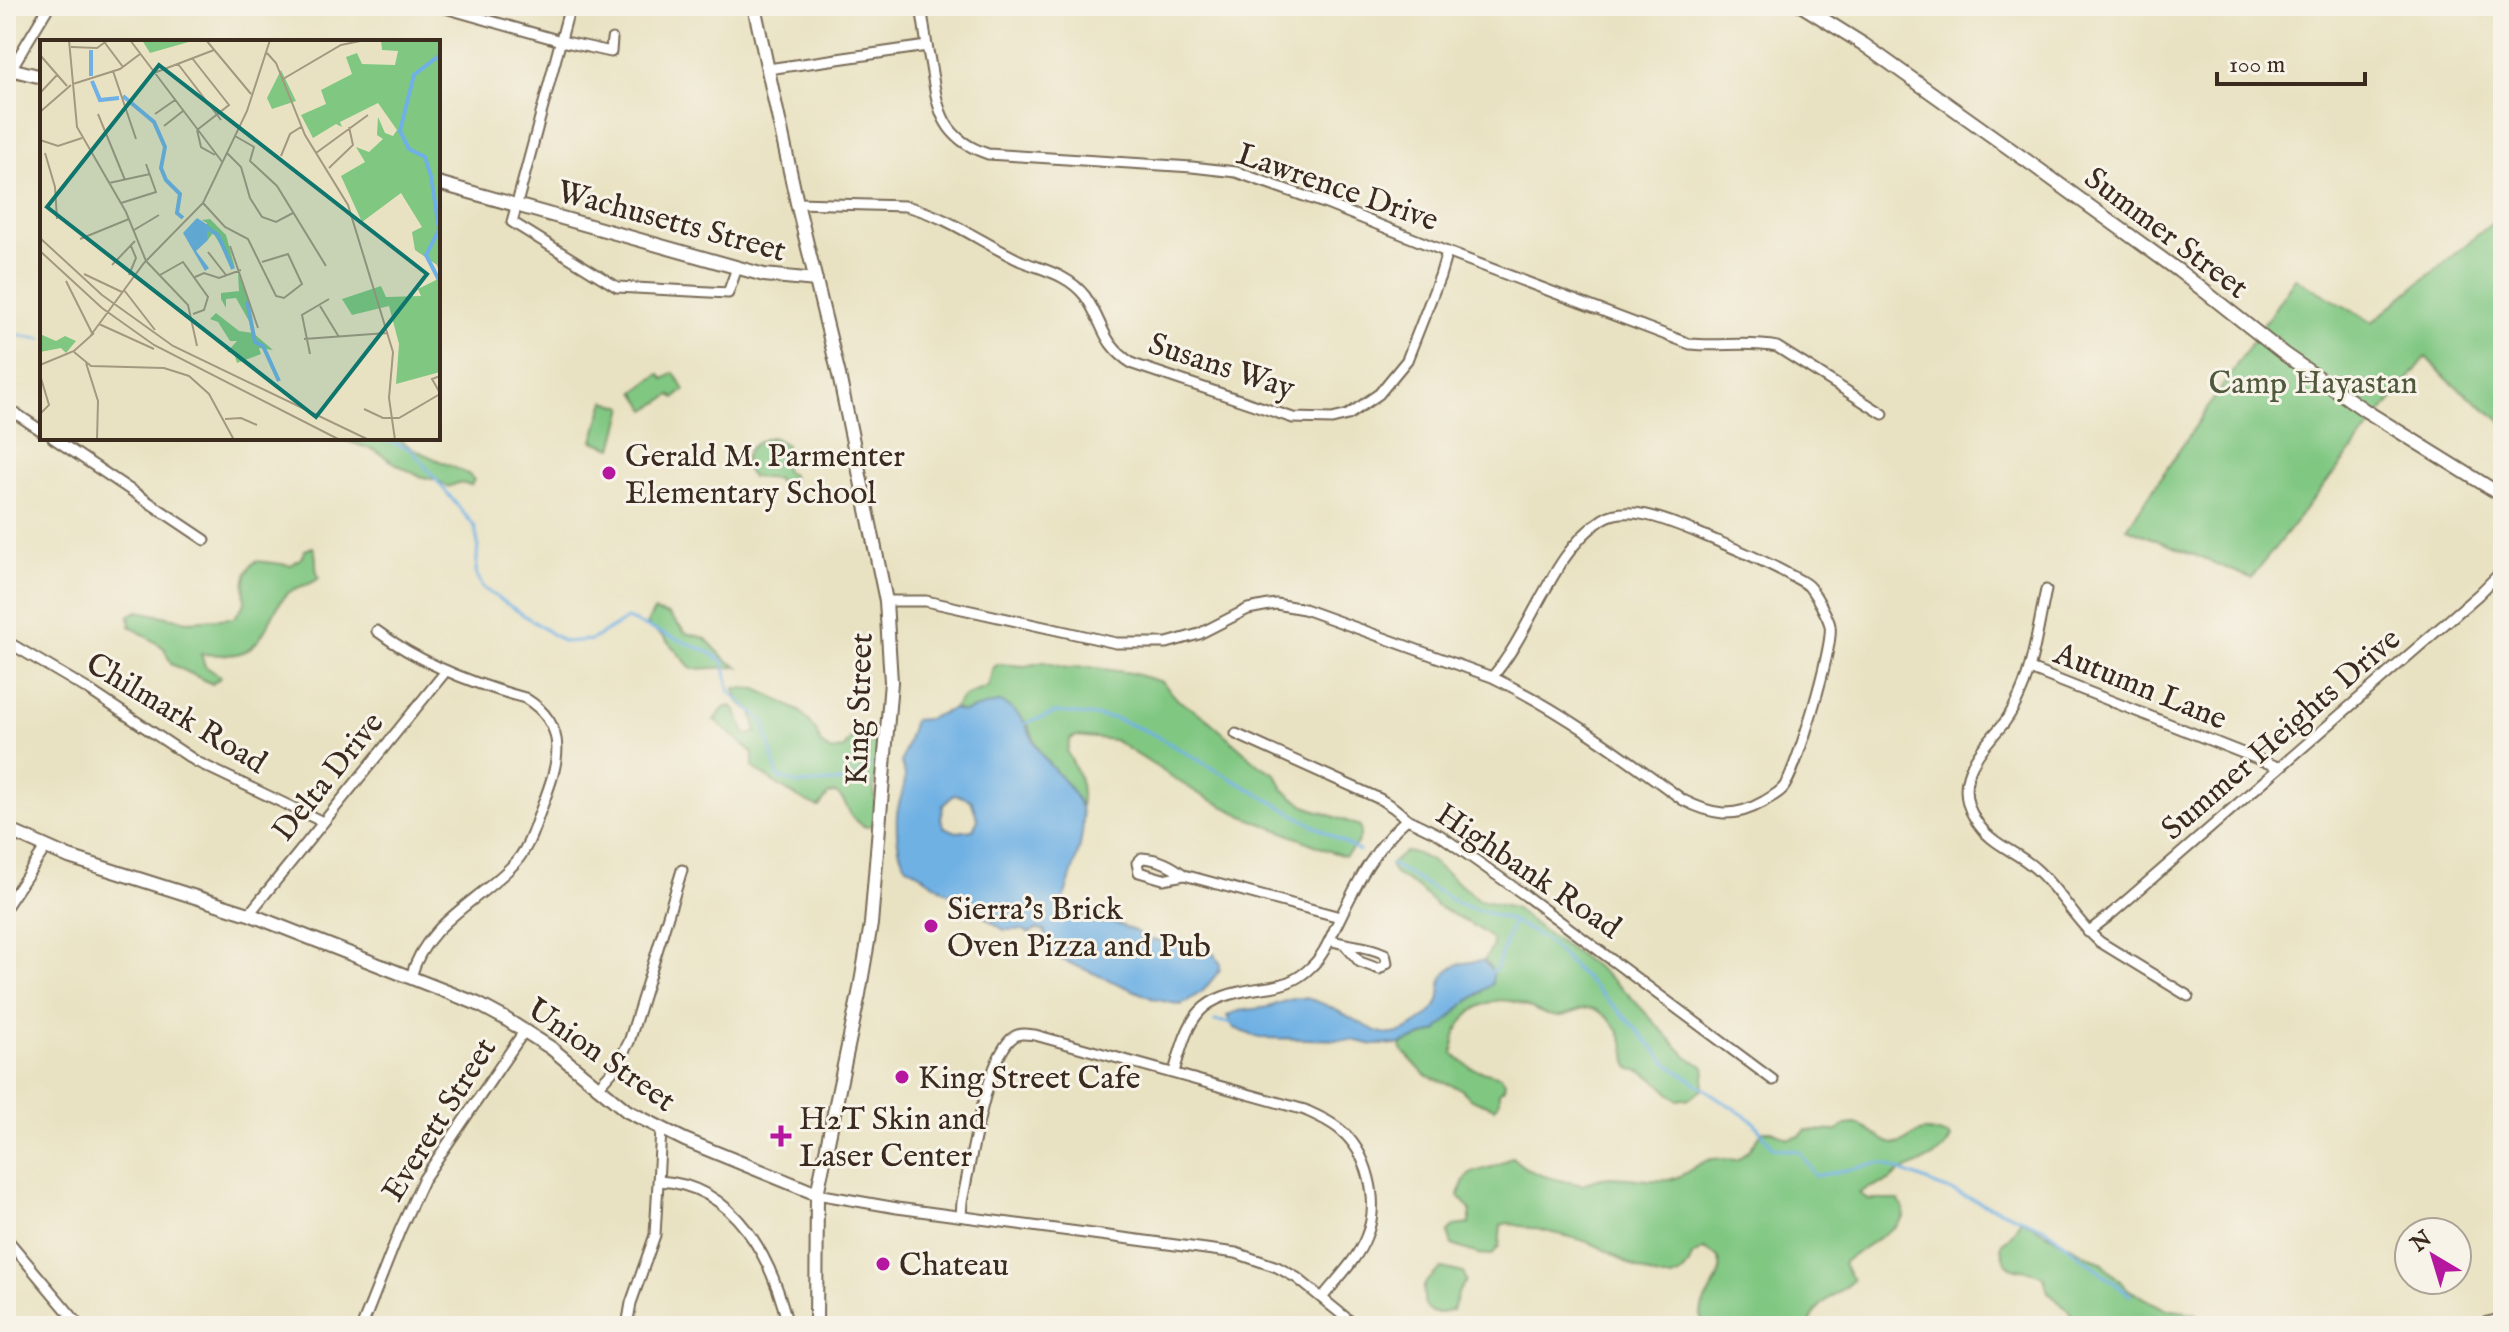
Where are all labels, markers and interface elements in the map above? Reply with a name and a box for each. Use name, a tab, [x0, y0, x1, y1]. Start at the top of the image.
scale bar	[2217, 36, 2365, 86]
inset map	[40, 40, 440, 440]
text: 100 m	[2229, 50, 2285, 81]
street label: Lawrence Drive	[1231, 135, 1443, 242]
street label: Summer Street	[2075, 159, 2256, 309]
street label: Wachusetts Street	[552, 172, 790, 273]
street label: Susans Way	[1143, 325, 1300, 410]
park label: Camp Hayastan	[2208, 364, 2418, 405]
place label: Gerald M. Parmenter Elementary School	[625, 437, 905, 515]
marker: Gerald M. Parmenter Elementary School	[600, 464, 618, 482]
street label: Summer Heights Drive	[2153, 620, 2410, 850]
street label: King Street	[837, 632, 884, 786]
street label: Autumn Lane	[2047, 634, 2233, 741]
street label: Chilmark Road	[78, 644, 274, 785]
street label: Delta Drive	[264, 704, 394, 851]
street label: Highbank Road	[1427, 795, 1629, 950]
place label: Sierra's Brick Oven Pizza and Pub	[947, 890, 1211, 968]
marker: Sierra's Brick Oven Pizza and Pub	[922, 917, 940, 935]
street label: Union Street	[518, 990, 683, 1122]
street label: Everett Street	[374, 1031, 507, 1210]
place label: King Street Cafe	[918, 1059, 1140, 1100]
marker: King Street Cafe	[893, 1068, 911, 1086]
place label: H2T Skin and Laser Center	[799, 1100, 987, 1178]
marker: H2T Skin and Laser Center	[770, 1125, 792, 1147]
north arrow	[2393, 1216, 2473, 1296]
text: N	[2405, 1225, 2438, 1259]
place label: Chateau	[899, 1246, 1009, 1287]
marker: Chateau	[874, 1255, 892, 1273]

